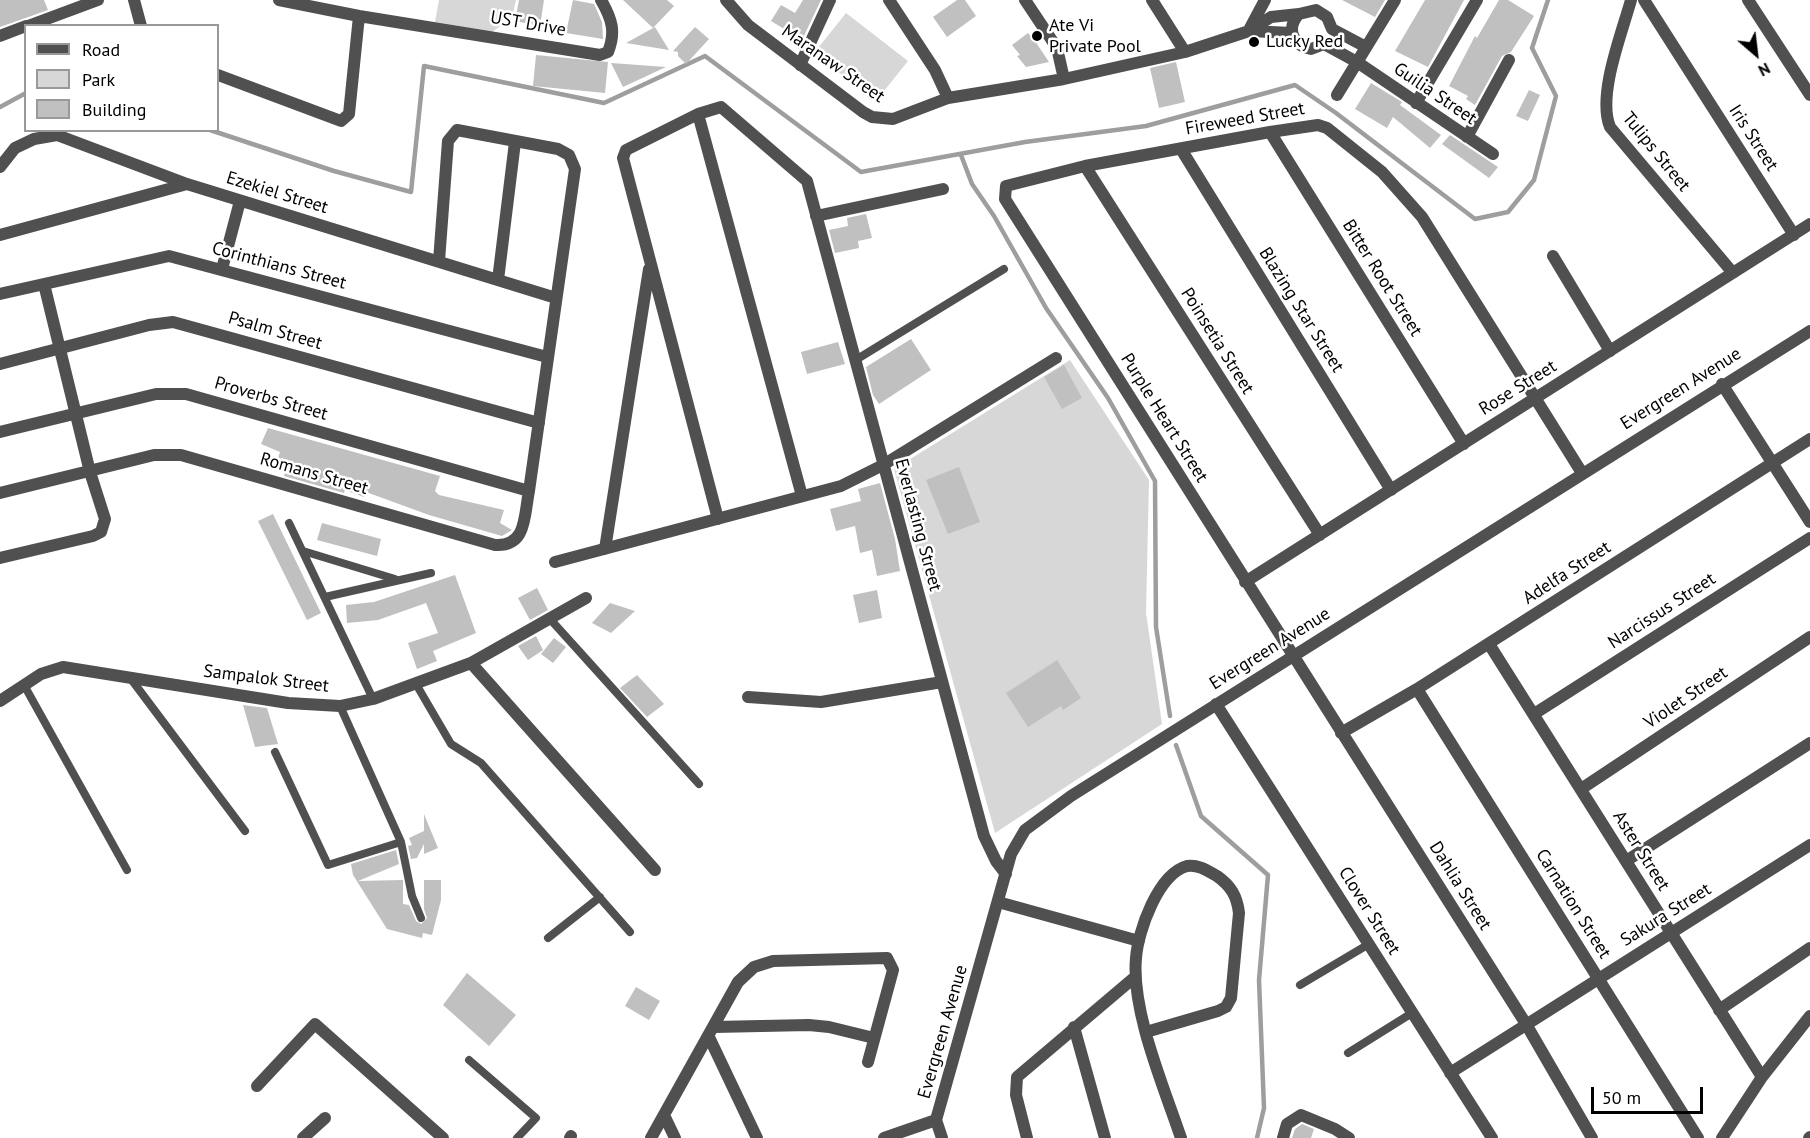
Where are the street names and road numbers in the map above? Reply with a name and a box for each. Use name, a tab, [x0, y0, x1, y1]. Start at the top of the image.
street label: UST Drive	[488, 7, 568, 41]
street label: Maranaw Street	[777, 20, 889, 108]
street label: Guilia Street	[1389, 58, 1481, 130]
street label: Fireweed Street	[1184, 98, 1306, 140]
street label: Iris Street	[1724, 101, 1782, 175]
street label: Tulips Street	[1617, 108, 1695, 196]
street label: Ezekiel Street	[224, 167, 330, 219]
street label: Bitter Root Street	[1337, 216, 1427, 340]
street label: Corinthians Street	[210, 238, 348, 294]
street label: Blazing Star Street	[1254, 243, 1348, 377]
street label: Poinsetia Street	[1176, 284, 1258, 398]
street label: Psalm Street	[226, 307, 324, 355]
street label: Evergreen Avenue	[1617, 343, 1745, 435]
street label: Purple Heart Street	[1116, 350, 1212, 486]
street label: Rose Street	[1475, 356, 1561, 420]
street label: Proverbs Street	[212, 373, 330, 425]
street label: Romans Street	[258, 448, 370, 500]
street label: Everlasting Street	[890, 456, 946, 594]
street label: Adelfa Street	[1519, 537, 1615, 609]
street label: Narcissus Street	[1604, 568, 1720, 654]
street label: Evergreen Avenue	[1206, 603, 1334, 695]
street label: Sampalok Street	[202, 661, 330, 697]
street label: Violet Street	[1640, 662, 1732, 734]
street label: Aster Street	[1608, 807, 1674, 895]
street label: Dahlia Street	[1424, 838, 1496, 934]
street label: Carnation Street	[1531, 845, 1615, 963]
street label: Clover Street	[1333, 863, 1405, 959]
street label: Sakura Street	[1617, 879, 1715, 951]
street label: Evergreen Avenue	[914, 963, 972, 1101]

